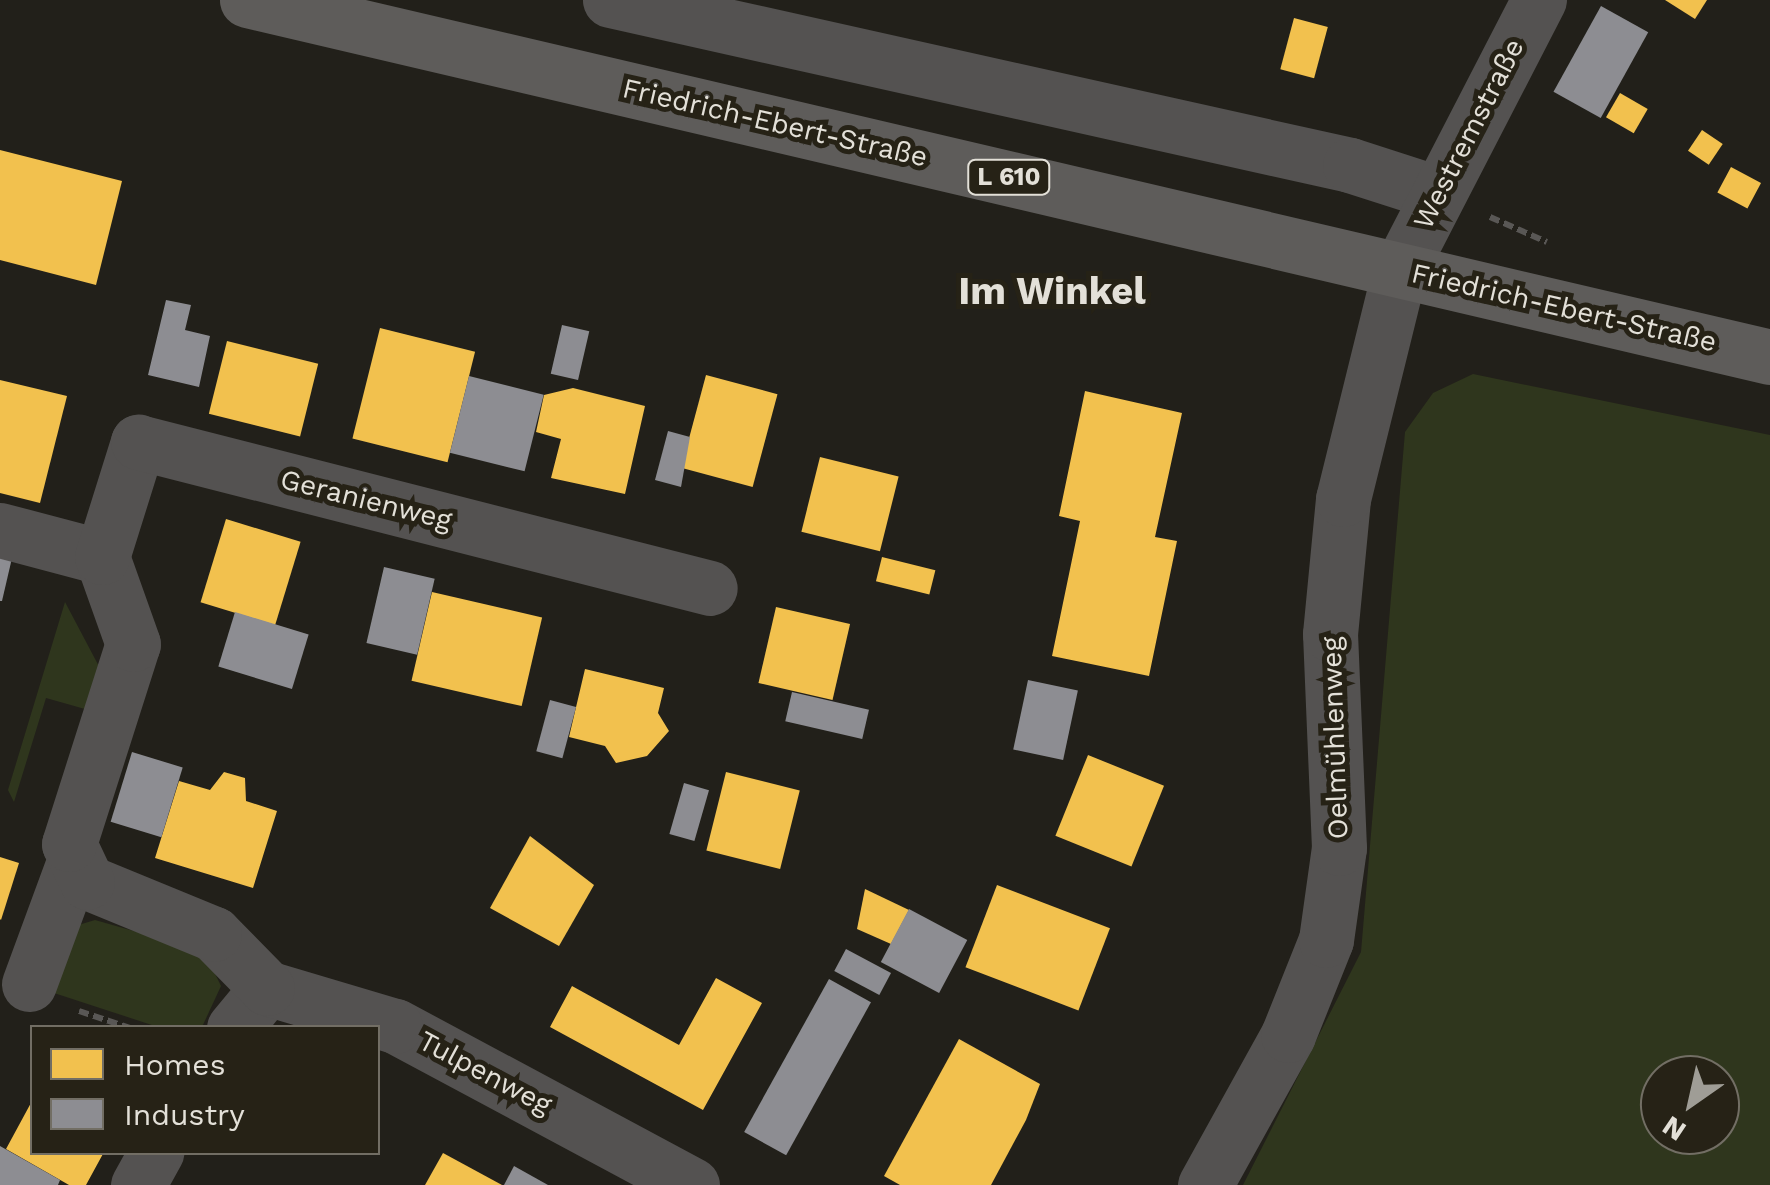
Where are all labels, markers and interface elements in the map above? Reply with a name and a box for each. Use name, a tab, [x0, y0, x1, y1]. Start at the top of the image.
street label: Westremstraße	[1407, 33, 1531, 235]
street label: Friedrich-Ebert-Straße	[619, 72, 931, 174]
road number: L 610	[966, 157, 1052, 197]
street label: Friedrich-Ebert-Straße	[1408, 257, 1720, 359]
district label: Im Winkel	[958, 269, 1146, 315]
street label: Geranienweg	[277, 462, 455, 538]
street label: Oelmühlenweg	[1315, 636, 1355, 840]
street label: Tulpenweg	[413, 1024, 557, 1122]
legend	[30, 1025, 380, 1155]
text: Homes	[124, 1047, 226, 1082]
north arrow	[1640, 1055, 1740, 1155]
text: Industry	[124, 1097, 245, 1132]
text: N	[1656, 1109, 1692, 1148]

